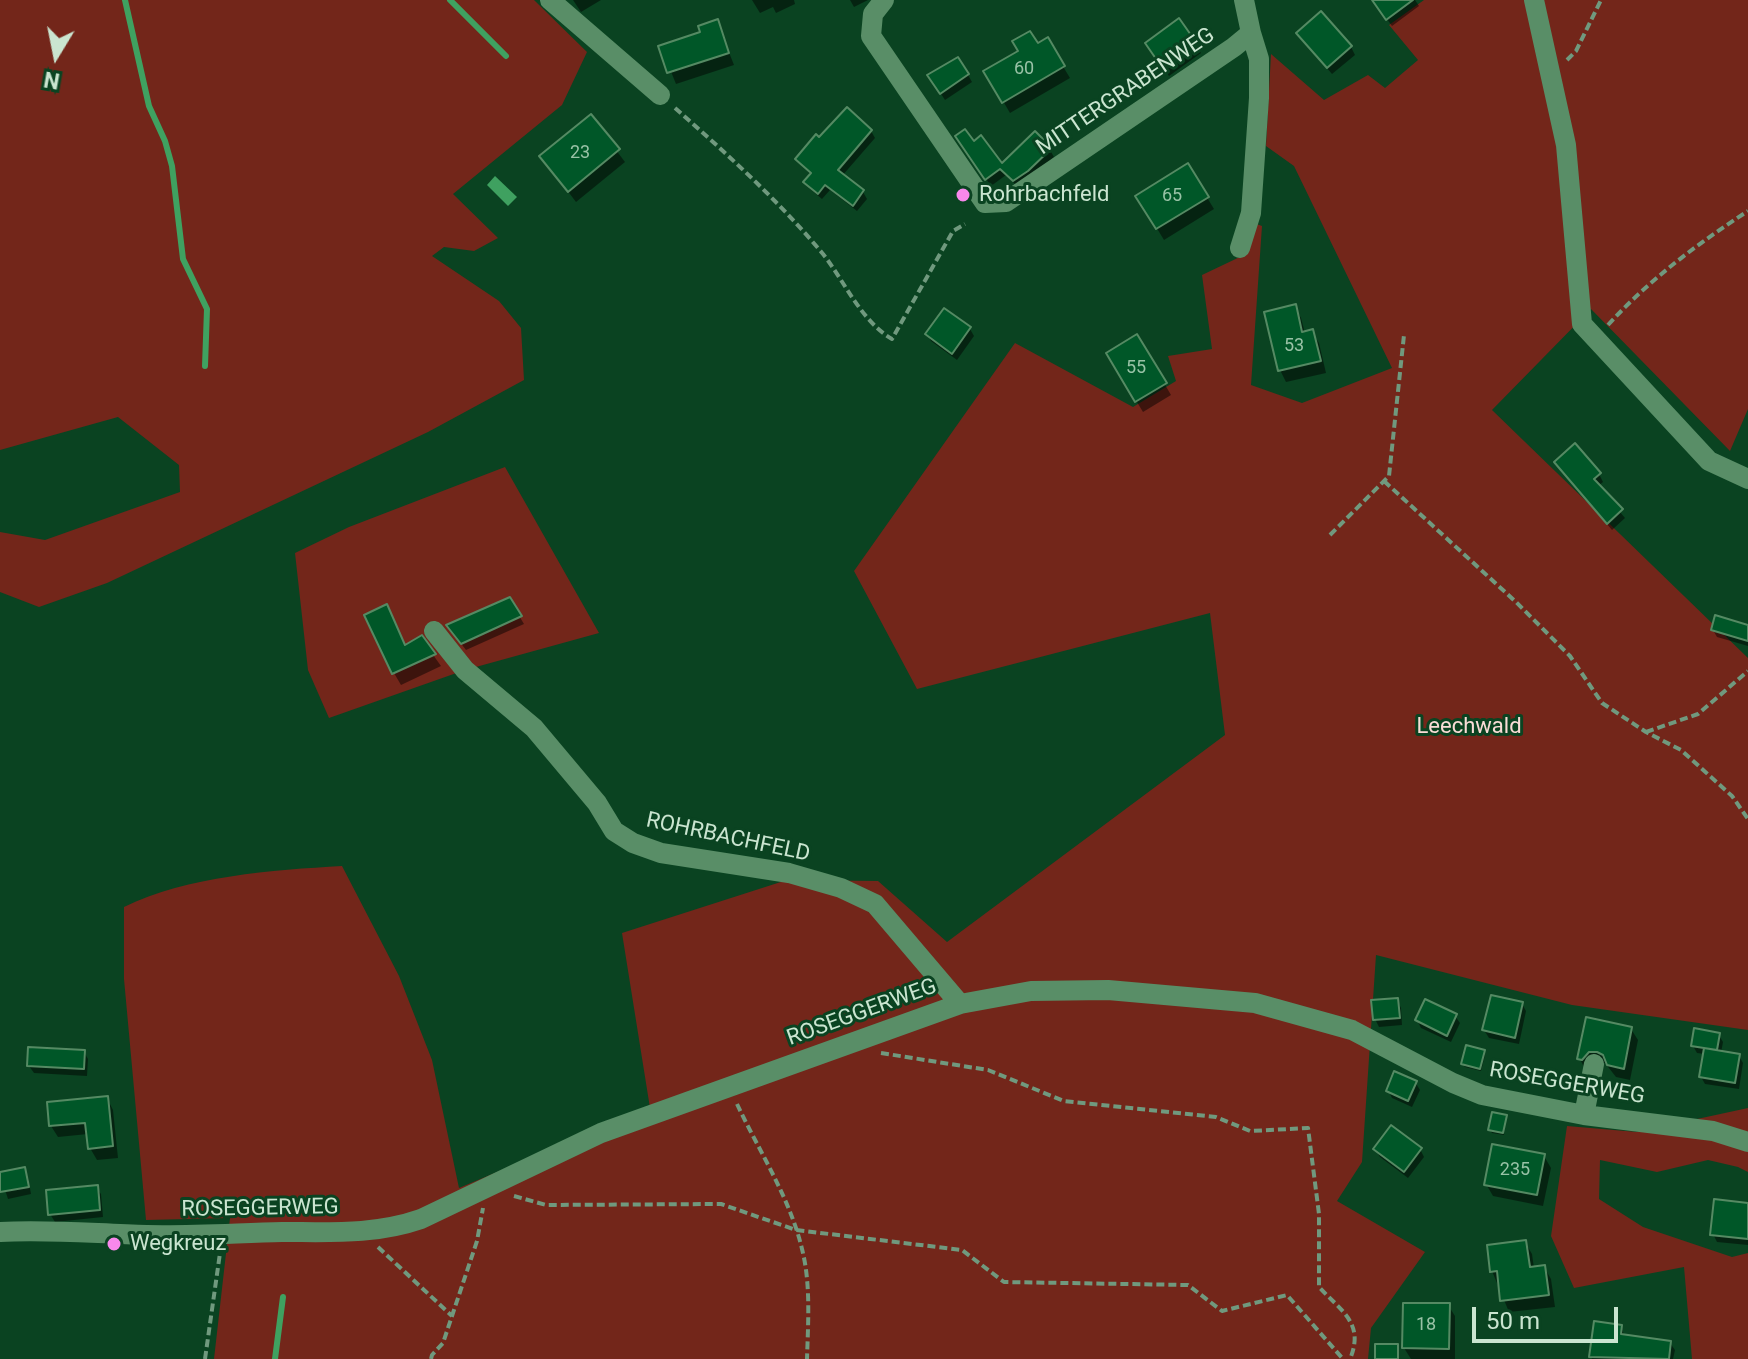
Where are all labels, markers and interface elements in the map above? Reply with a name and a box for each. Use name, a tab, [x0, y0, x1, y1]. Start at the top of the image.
north arrow	[16, 16, 96, 96]
street label: MITTERGRABENWEG	[1032, 23, 1220, 161]
house number: 60	[1014, 58, 1034, 80]
text: N	[42, 66, 62, 94]
house number: 23	[570, 142, 590, 164]
place label: Rohrbachfeld	[979, 182, 1109, 208]
house number: 65	[1162, 185, 1182, 207]
marker: Rohrbachfeld	[954, 186, 972, 204]
house number: 53	[1284, 335, 1304, 357]
house number: 55	[1126, 357, 1146, 379]
park label: Leechwald	[1416, 714, 1522, 740]
street label: ROHRBACHFELD	[644, 808, 812, 868]
street label: ROSEGGERWEG	[784, 974, 940, 1052]
street label: ROSEGGERWEG	[1487, 1057, 1647, 1111]
house number: 235	[1500, 1159, 1530, 1181]
street label: ROSEGGERWEG	[181, 1194, 339, 1224]
place label: Wegkreuz	[130, 1231, 226, 1257]
marker: Wegkreuz	[105, 1235, 123, 1253]
scale bar	[1476, 1291, 1622, 1341]
text: 50 m	[1486, 1307, 1540, 1335]
house number: 18	[1416, 1314, 1436, 1336]

